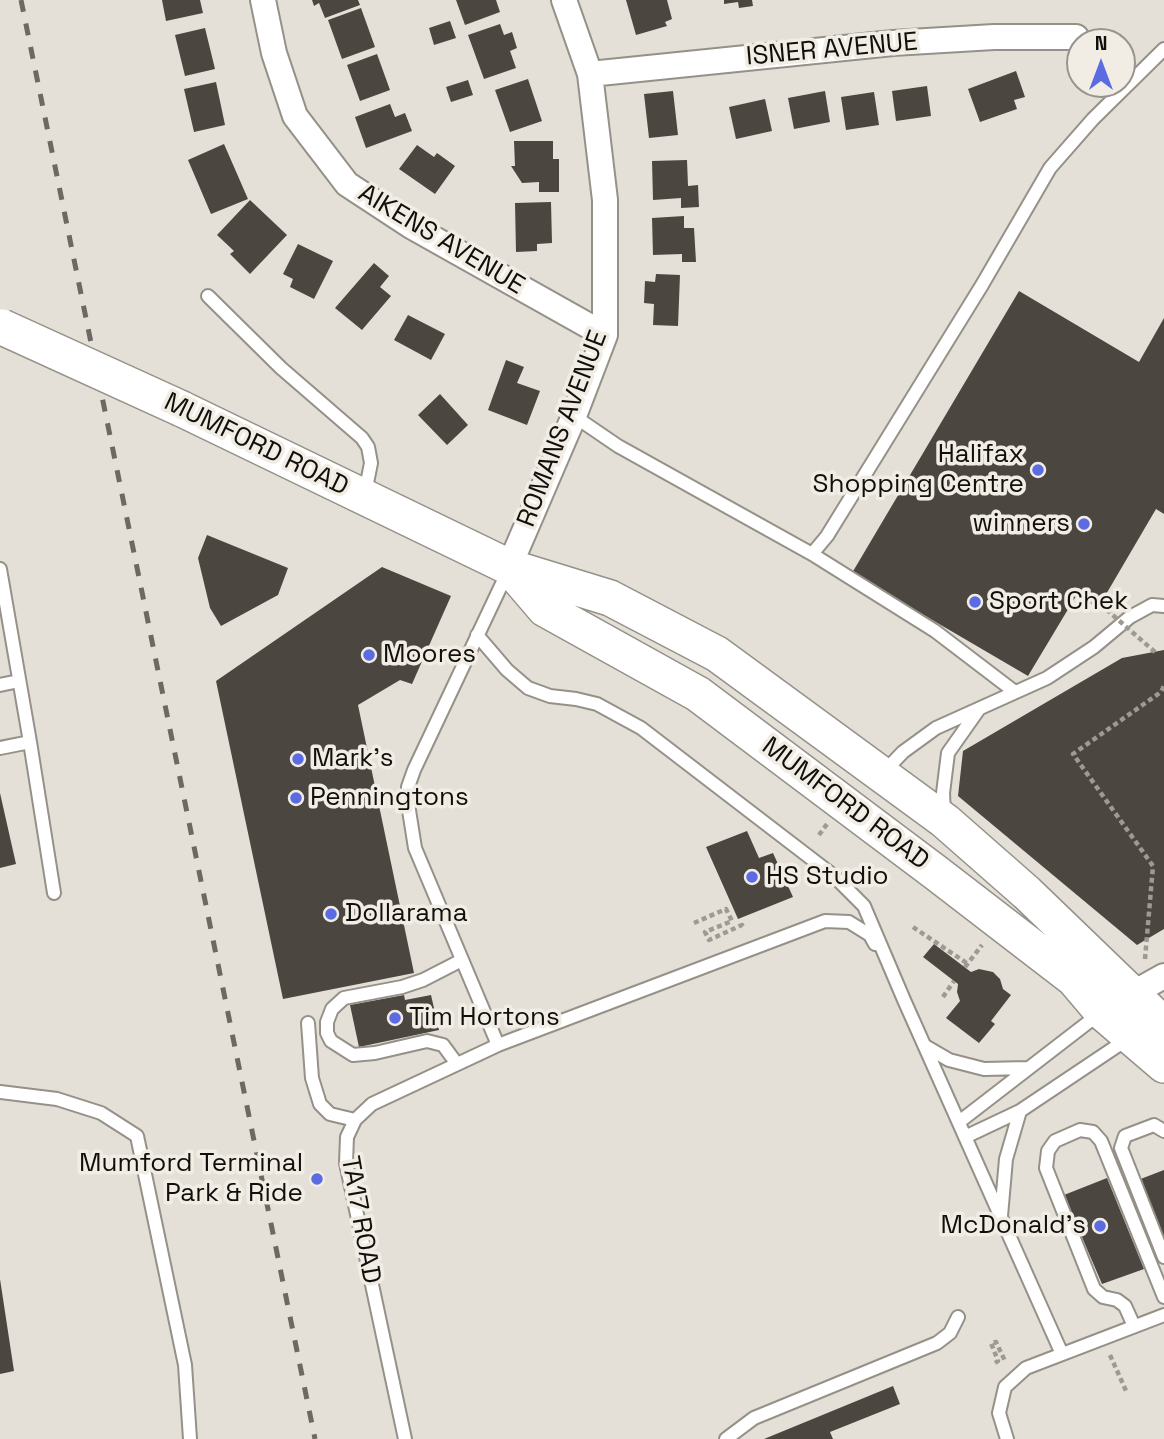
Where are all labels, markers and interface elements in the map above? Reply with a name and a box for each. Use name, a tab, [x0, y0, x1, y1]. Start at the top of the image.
street label: ISNER AVENUE	[745, 27, 919, 73]
north arrow	[1066, 28, 1136, 98]
text: N	[1095, 31, 1107, 56]
street label: AIKENS AVENUE	[352, 178, 530, 302]
street label: ROMANS AVENUE	[511, 327, 615, 531]
street label: MUMFORD ROAD	[159, 387, 353, 503]
place label: Halifax Shopping Centre	[813, 439, 1024, 500]
marker: Halifax Shopping Centre	[1030, 462, 1046, 478]
place label: winners	[972, 508, 1070, 540]
marker: winners	[1076, 516, 1092, 532]
place label: Sport Chek	[989, 586, 1128, 618]
marker: Sport Chek	[967, 594, 983, 610]
place label: Moores	[383, 639, 476, 671]
marker: Moores	[361, 647, 377, 663]
street label: MUMFORD ROAD	[755, 731, 935, 877]
place label: Mark's	[312, 743, 393, 775]
marker: Mark's	[290, 751, 306, 767]
place label: Penningtons	[310, 782, 469, 814]
marker: Penningtons	[288, 790, 304, 806]
place label: HS Studio	[766, 861, 889, 893]
marker: HS Studio	[744, 869, 760, 885]
place label: Dollarama	[345, 898, 468, 930]
marker: Dollarama	[323, 906, 339, 922]
place label: Tim Hortons	[409, 1002, 560, 1034]
marker: Tim Hortons	[387, 1010, 403, 1026]
place label: Mumford Terminal Park & Ride	[79, 1148, 303, 1210]
street label: TA17 ROAD	[333, 1154, 387, 1286]
marker: Mumford Terminal Park & Ride	[309, 1171, 325, 1187]
place label: McDonald's	[941, 1210, 1086, 1242]
marker: McDonald's	[1092, 1218, 1108, 1234]

